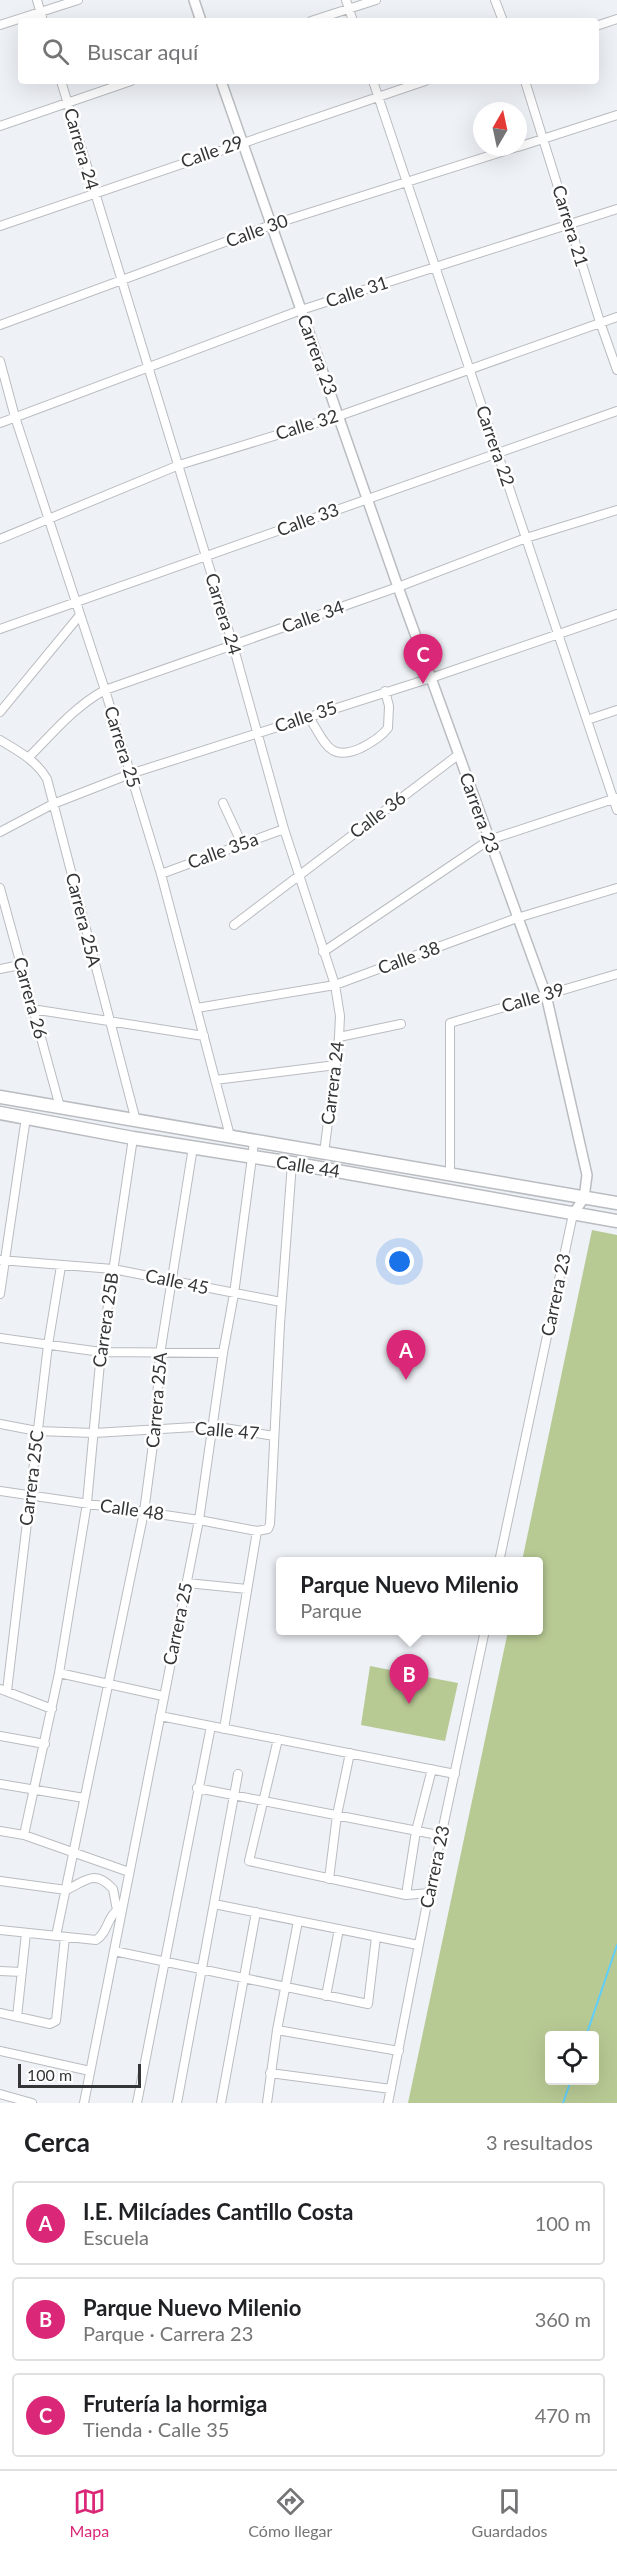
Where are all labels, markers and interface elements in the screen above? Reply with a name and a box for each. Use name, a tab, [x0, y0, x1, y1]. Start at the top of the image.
search box	[18, 18, 599, 84]
icon: search	[39, 35, 72, 68]
text: Buscar aquí	[87, 38, 198, 65]
north arrow	[473, 102, 527, 156]
street label: Carrera 24	[60, 105, 104, 192]
street label: Calle 29	[178, 130, 246, 172]
street label: Carrera 21	[548, 182, 594, 269]
street label: Calle 30	[223, 209, 291, 251]
street label: Calle 31	[323, 271, 391, 311]
street label: Carrera 23	[293, 311, 343, 398]
street label: Carrera 22	[472, 402, 520, 489]
street label: Calle 32	[273, 404, 341, 444]
street label: Calle 33	[274, 498, 342, 540]
street label: Carrera 24	[201, 570, 247, 657]
street label: Calle 34	[279, 595, 347, 637]
pin: C	[404, 634, 442, 684]
street label: Calle 35	[272, 696, 340, 736]
street label: Carrera 25	[100, 703, 146, 790]
street label: Carrera 23	[455, 769, 505, 856]
street label: Calle 36	[345, 786, 410, 842]
street label: Calle 35a	[184, 827, 261, 873]
street label: Carrera 25A	[62, 870, 106, 970]
street label: Calle 38	[375, 936, 443, 978]
street label: Carrera 26	[9, 954, 52, 1041]
street label: Calle 39	[499, 978, 567, 1016]
street label: Carrera 24	[316, 1040, 348, 1126]
street label: Calle 44	[275, 1150, 342, 1182]
your location	[385, 1247, 414, 1276]
street label: Carrera 23	[536, 1251, 575, 1338]
street label: Calle 45	[143, 1264, 211, 1298]
street label: Carrera 25B	[87, 1271, 123, 1369]
pin: A	[386, 1330, 426, 1380]
street label: Carrera 25A	[141, 1350, 171, 1449]
street label: Calle 47	[194, 1416, 260, 1444]
street label: Carrera 25C	[14, 1429, 48, 1527]
street label: Calle 48	[99, 1494, 166, 1524]
popup	[276, 1557, 543, 1635]
text: Parque Nuevo Milenio	[300, 1571, 519, 1598]
street label: Carrera 25	[158, 1580, 197, 1667]
text: Parque	[300, 1598, 362, 1622]
pin: B	[390, 1654, 428, 1704]
street label: Carrera 23	[415, 1823, 454, 1910]
map controls	[545, 2031, 599, 2085]
button: locate	[545, 2031, 599, 2085]
scale bar	[18, 2061, 141, 2088]
text: 100 m	[27, 2065, 72, 2084]
text: Cerca	[24, 2126, 90, 2158]
text: 3 resultados	[486, 2130, 593, 2154]
text: I.E. Milcíades Cantillo Costa	[83, 2198, 353, 2225]
text: A	[39, 2211, 52, 2235]
text: 100 m	[535, 2211, 591, 2235]
text: Escuela	[83, 2225, 149, 2249]
text: Parque Nuevo Milenio	[83, 2294, 301, 2321]
text: B	[39, 2307, 52, 2331]
text: 360 m	[535, 2307, 591, 2331]
text: Parque · Carrera 23	[83, 2321, 253, 2345]
text: Frutería la hormiga	[83, 2390, 267, 2417]
text: C	[39, 2403, 52, 2427]
text: 470 m	[535, 2403, 591, 2427]
text: Tienda · Calle 35	[83, 2417, 229, 2441]
tab: Mapa	[70, 2485, 109, 2540]
tab: Cómo llegar	[248, 2485, 332, 2540]
tab: Guardados	[472, 2485, 547, 2540]

